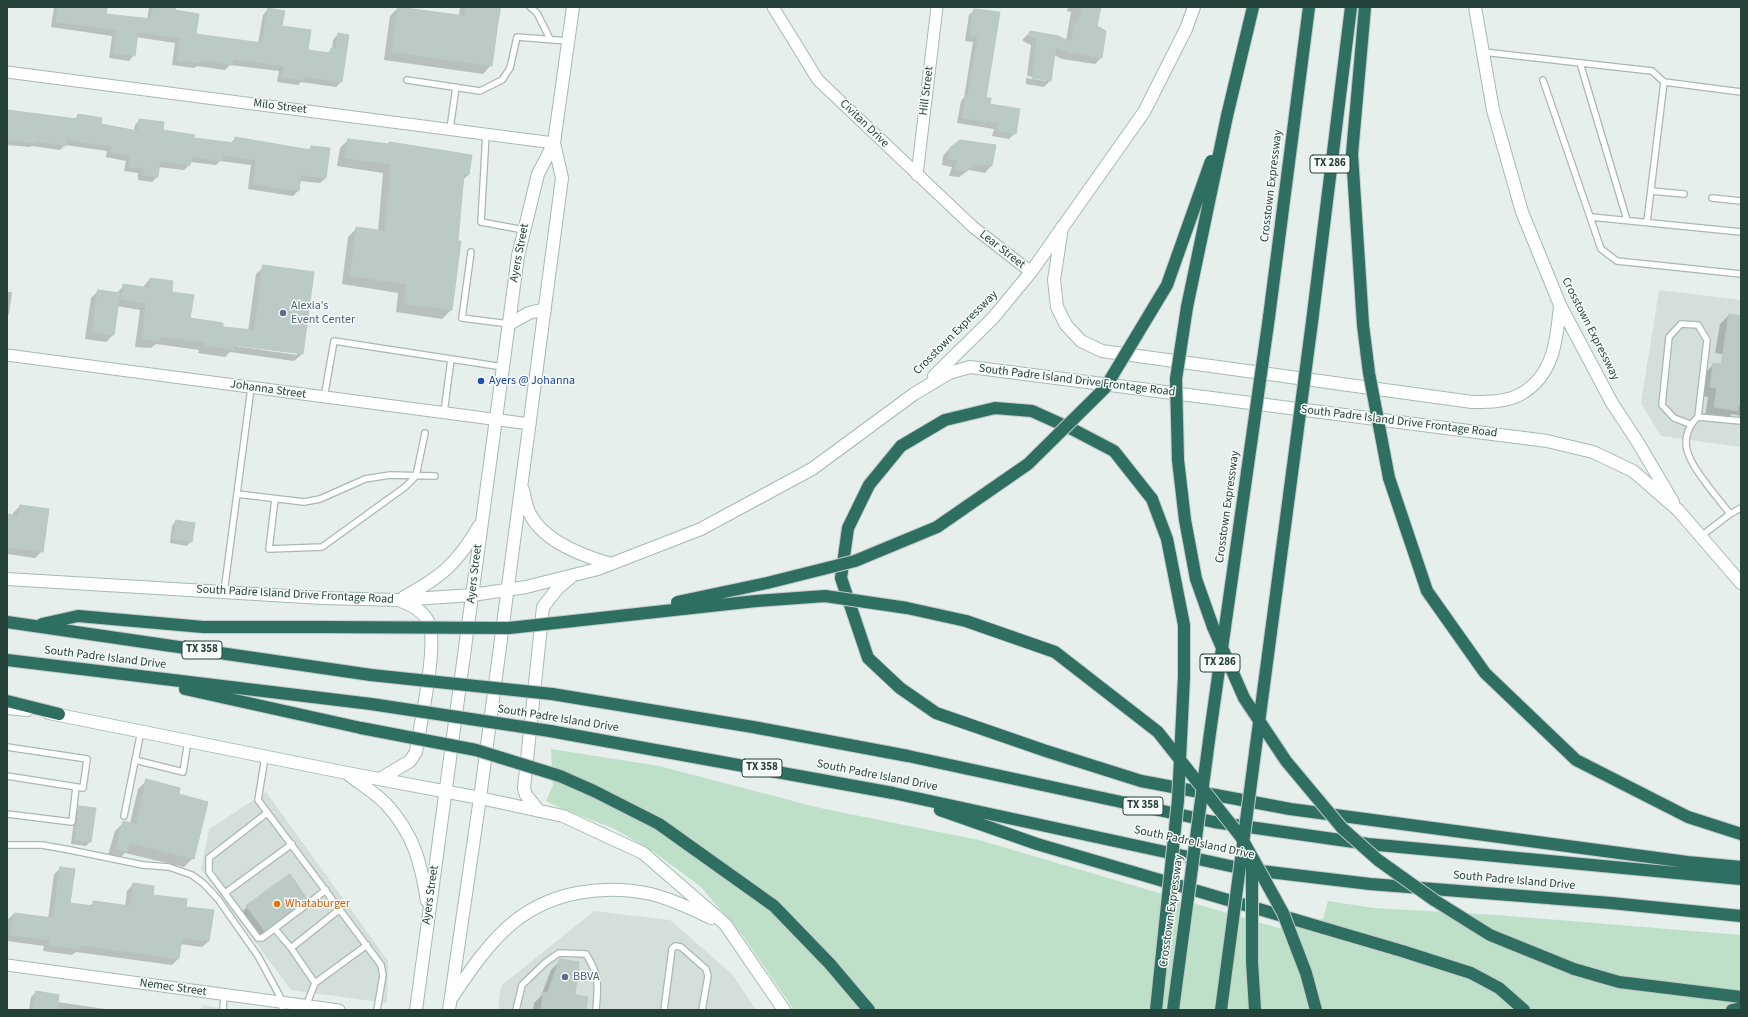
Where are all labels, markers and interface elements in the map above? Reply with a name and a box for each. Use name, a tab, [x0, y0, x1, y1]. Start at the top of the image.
street label: Hill Street	[917, 66, 937, 116]
street label: Milo Street	[252, 97, 308, 117]
street label: Civitan Drive	[836, 97, 892, 151]
street label: Crosstown Expressway	[1258, 129, 1286, 243]
road number: TX 286	[1310, 155, 1350, 173]
street label: Ayers Street	[507, 222, 533, 284]
street label: Lear Street	[976, 228, 1028, 272]
street label: Crosstown Expressway	[1558, 275, 1622, 383]
street label: Crosstown Expressway	[911, 288, 1001, 378]
place label: Alexia’s Event Center	[291, 299, 355, 327]
marker: Alexia’s Event Center	[278, 308, 288, 318]
street label: South Padre Island Drive Frontage Road	[978, 362, 1176, 400]
place label: Ayers @ Johanna	[489, 374, 575, 388]
marker: Ayers @ Johanna	[476, 376, 486, 386]
street label: Johanna Street	[229, 378, 307, 402]
street label: South Padre Island Drive Frontage Road	[1300, 403, 1498, 441]
street label: Crosstown Expressway	[1213, 450, 1243, 564]
street label: Ayers Street	[464, 544, 486, 604]
street label: South Padre Island Drive Frontage Road	[196, 583, 394, 607]
road number: TX 358	[182, 641, 222, 659]
street label: South Padre Island Drive	[43, 643, 167, 673]
road number: TX 286	[1200, 654, 1240, 672]
street label: South Padre Island Drive	[496, 702, 620, 736]
street label: South Padre Island Drive	[815, 757, 939, 795]
road number: TX 358	[742, 759, 782, 777]
road number: TX 358	[1123, 797, 1163, 815]
street label: South Padre Island Drive	[1132, 823, 1256, 863]
street label: Crosstown Expressway	[1157, 854, 1187, 968]
street label: Ayers Street	[420, 865, 442, 925]
street label: South Padre Island Drive	[1452, 868, 1576, 894]
place label: Whataburger	[285, 897, 350, 911]
marker: Whataburger	[272, 899, 282, 909]
place label: BBVA	[573, 970, 600, 984]
marker: BBVA	[560, 972, 570, 982]
street label: Nemec Street	[139, 976, 207, 1000]

